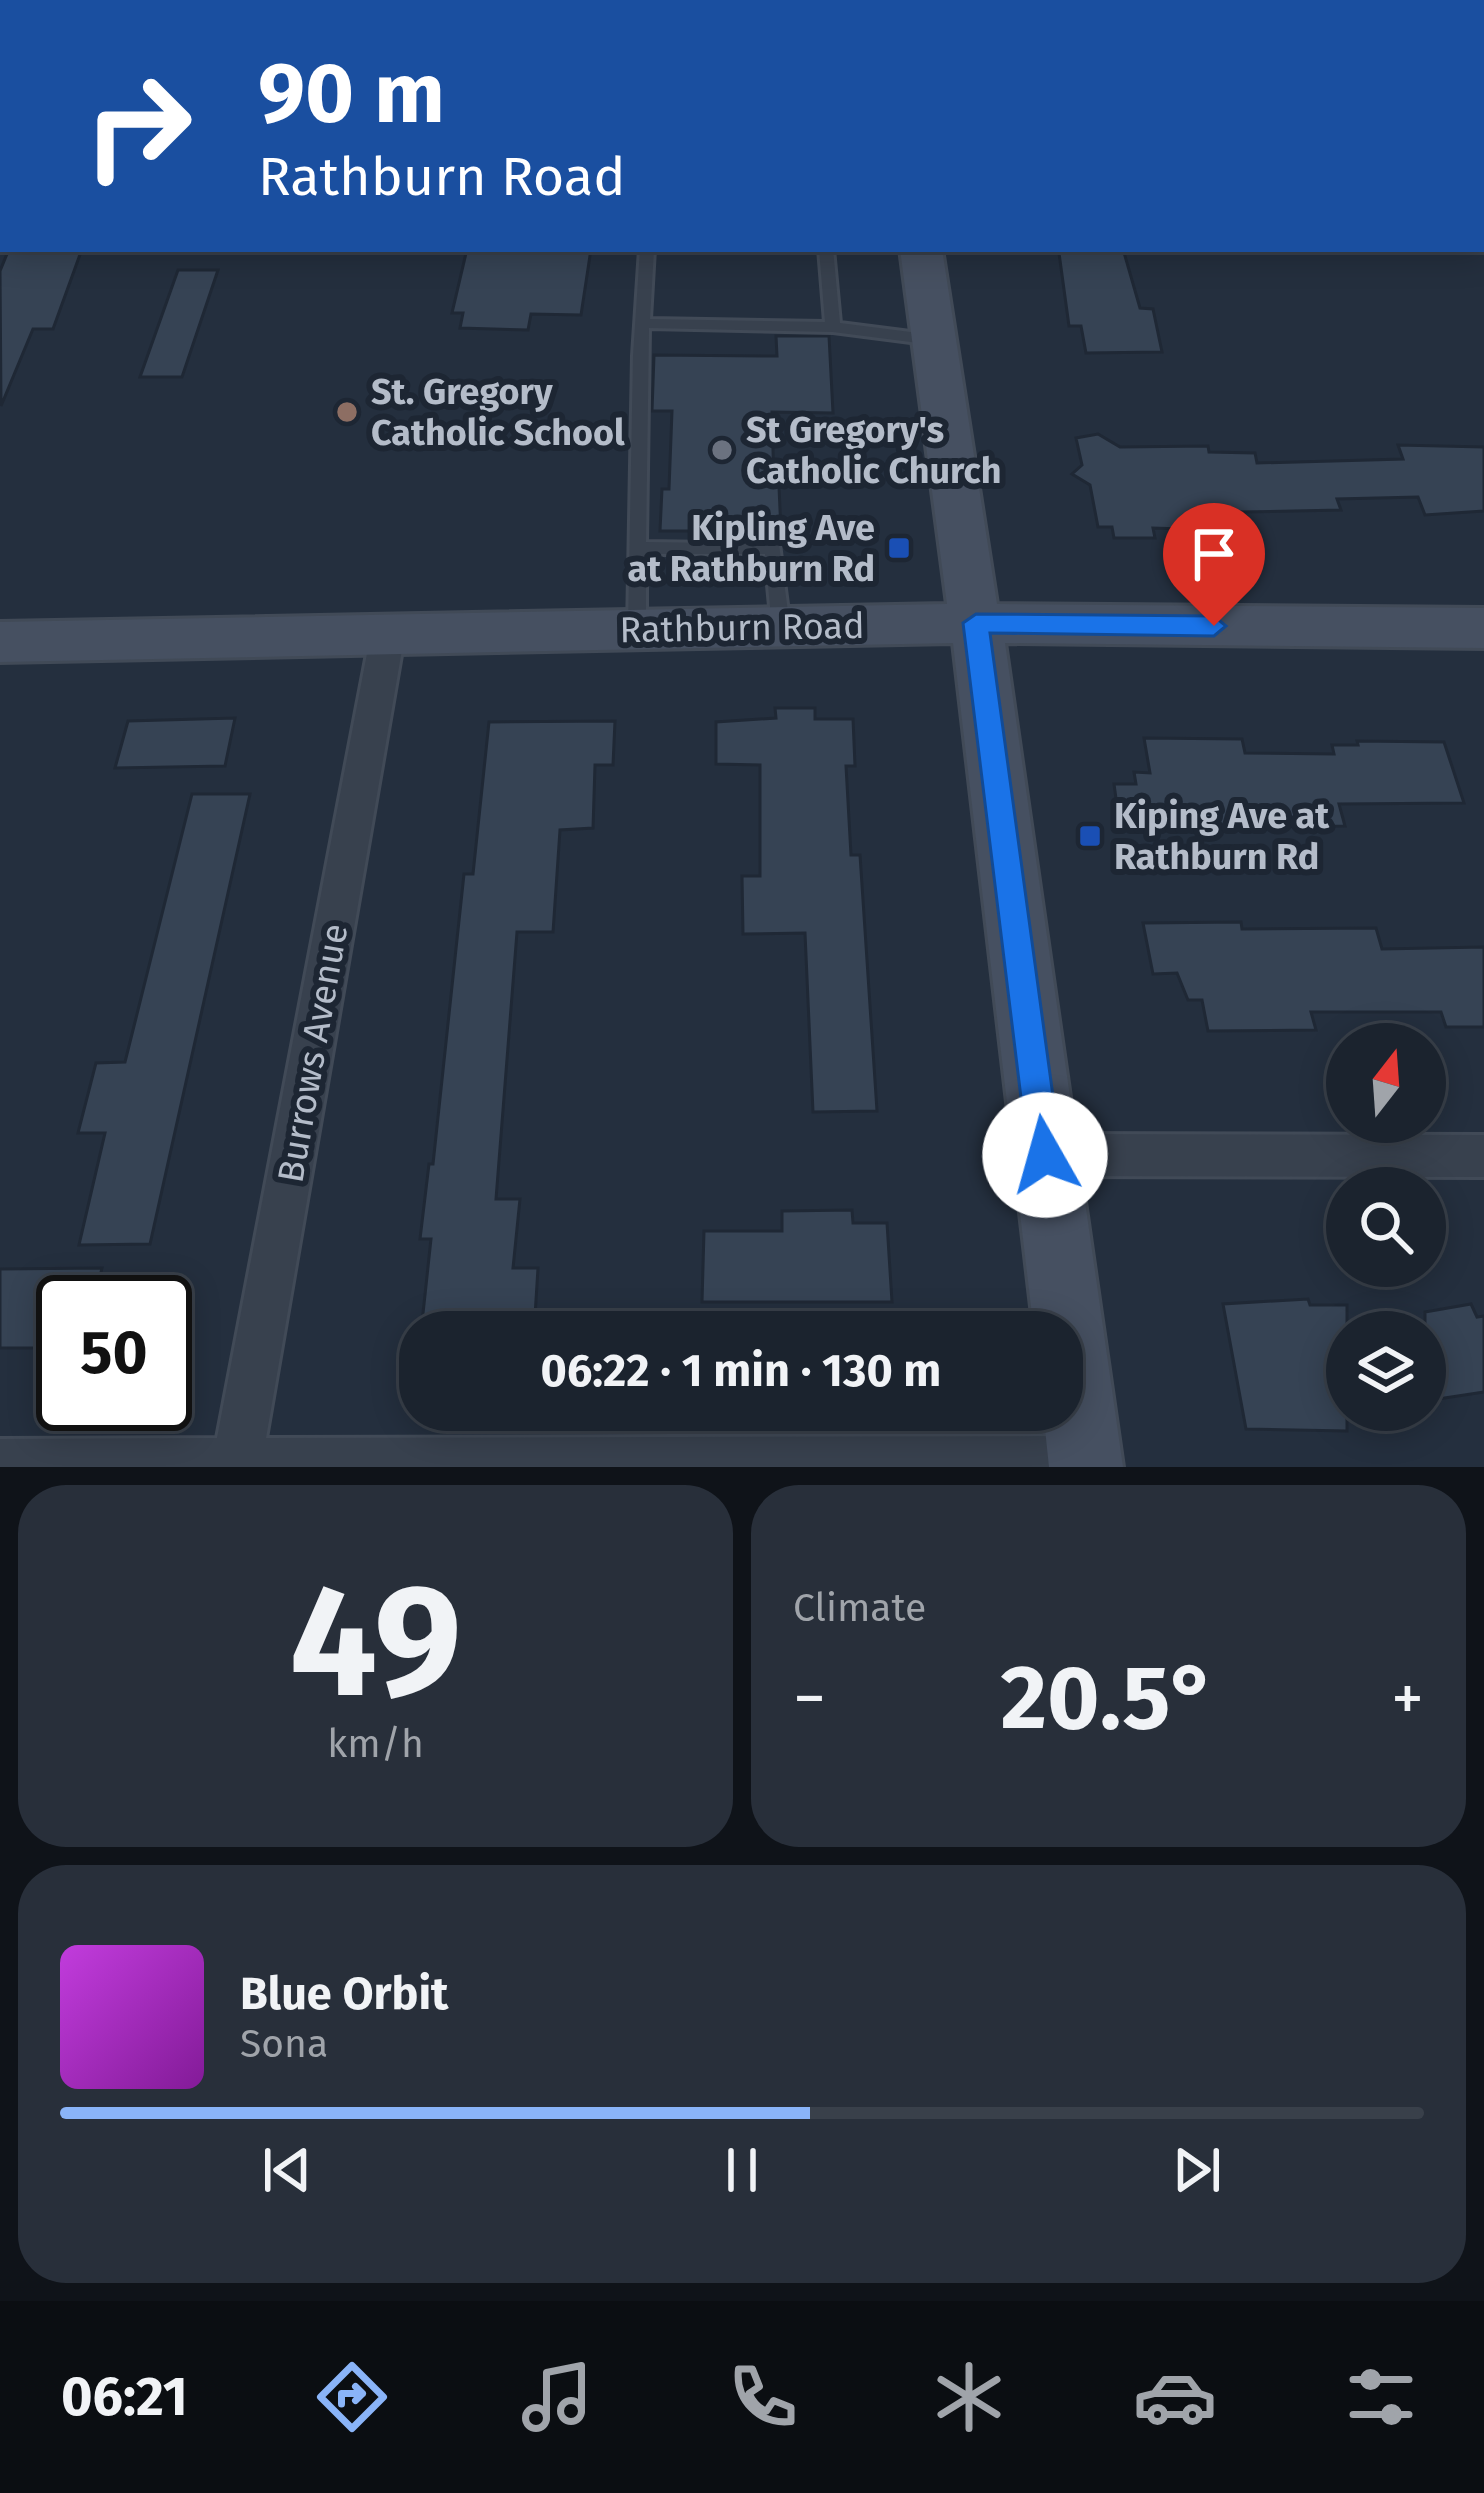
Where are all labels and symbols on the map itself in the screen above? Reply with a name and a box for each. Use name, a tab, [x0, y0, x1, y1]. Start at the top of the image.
place label: St. Gregory Catholic School	[371, 370, 625, 455]
marker: St. Gregory Catholic School	[334, 399, 360, 425]
place label: St Gregory's Catholic Church	[746, 408, 1001, 493]
marker: St Gregory's Catholic Church	[709, 437, 735, 463]
pin	[1163, 503, 1265, 626]
place label: Kipling Ave at Rathburn Rd	[627, 506, 875, 591]
marker: Kipling Ave at Rathburn Rd	[886, 535, 912, 561]
street label: Rathburn Road	[619, 604, 865, 652]
place label: Kiping Ave at Rathburn Rd	[1114, 794, 1330, 879]
marker: Kiping Ave at Rathburn Rd	[1077, 823, 1103, 849]
street label: Burrows Avenue	[269, 920, 357, 1186]
north arrow	[1326, 1023, 1446, 1143]
position arrow	[982, 1092, 1108, 1218]
speed limit sign: 50	[36, 1275, 192, 1431]

